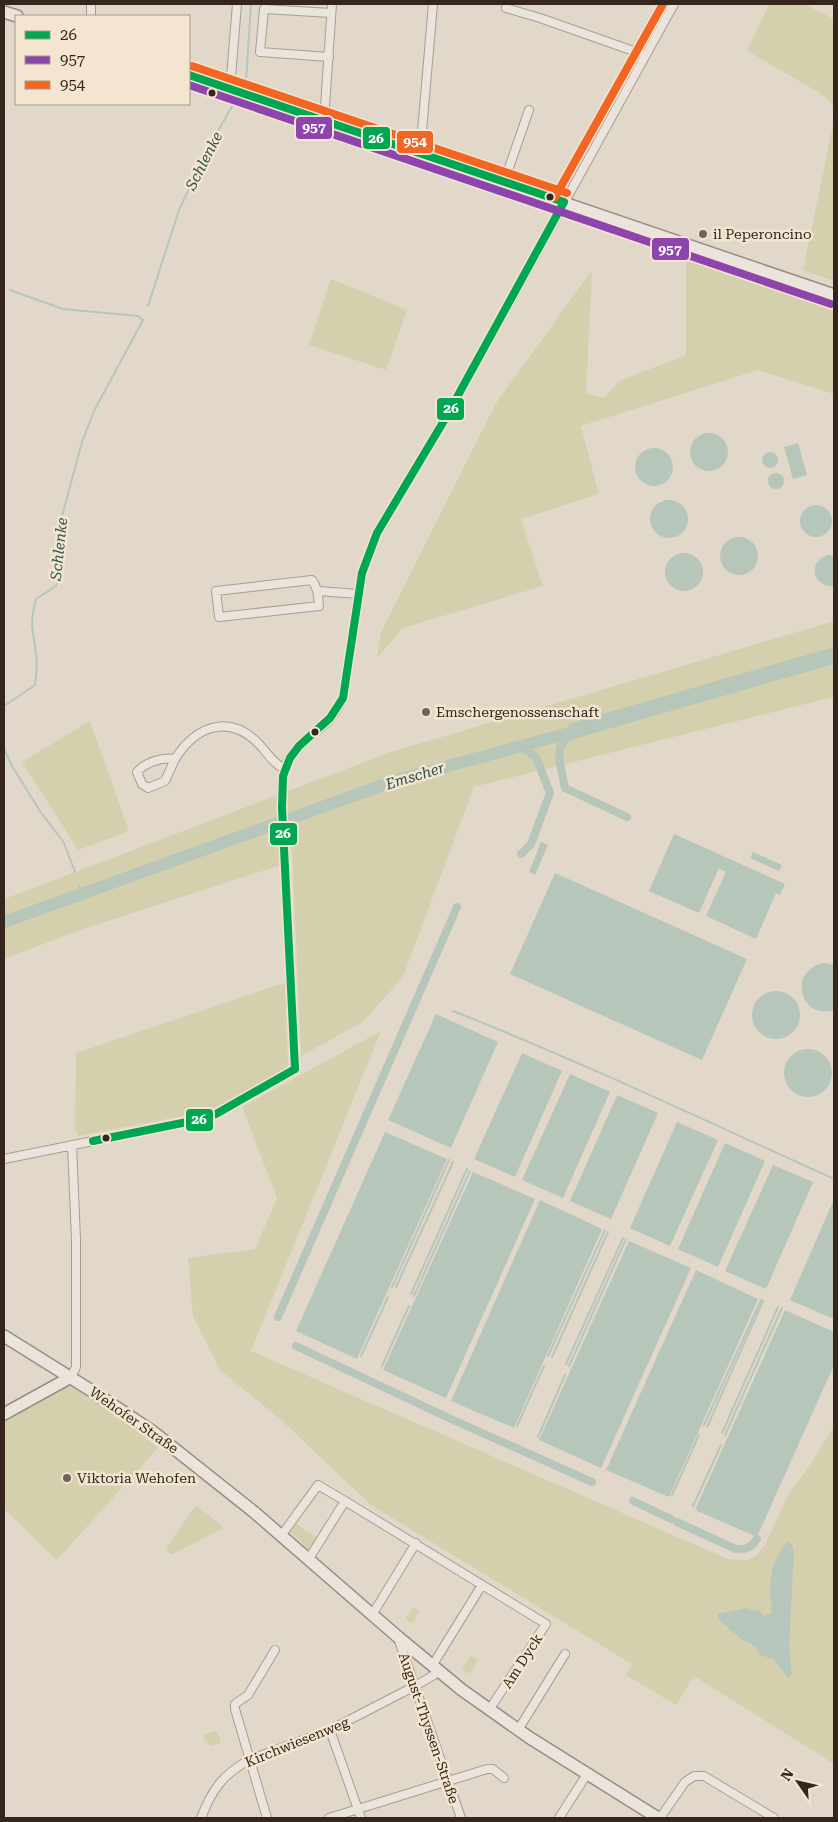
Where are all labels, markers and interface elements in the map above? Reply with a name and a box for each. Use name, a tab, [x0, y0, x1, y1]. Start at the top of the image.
legend	[15, 15, 190, 105]
text: 26	[60, 26, 77, 44]
text: 957	[60, 51, 85, 69]
text: 954	[60, 76, 86, 94]
unlabelled marker	[207, 88, 217, 98]
line badge: 957	[295, 116, 333, 140]
text: 957	[302, 119, 326, 135]
line badge: 26	[362, 126, 391, 150]
water label: Schlenke	[181, 128, 227, 194]
text: 26	[368, 130, 384, 146]
line badge: 954	[396, 130, 434, 154]
text: 954	[403, 133, 427, 149]
unlabelled marker	[545, 192, 555, 202]
place label: il Peperoncino	[713, 226, 812, 242]
marker: il Peperoncino	[697, 228, 709, 240]
line badge: 957	[651, 237, 690, 261]
text: 957	[658, 241, 682, 257]
line badge: 26	[436, 397, 465, 421]
text: 26	[443, 400, 459, 416]
water label: Schlenke	[47, 516, 71, 582]
place label: Emschergenossenschaft	[436, 704, 599, 720]
marker: Emschergenossenschaft	[420, 706, 432, 718]
unlabelled marker	[310, 727, 320, 737]
water label: Emscher	[382, 758, 447, 794]
line badge: 26	[269, 822, 298, 846]
text: 26	[275, 825, 291, 841]
line badge: 26	[185, 1108, 214, 1132]
text: 26	[191, 1111, 207, 1127]
unlabelled marker	[101, 1133, 111, 1143]
street label: Wehofer Straße	[87, 1383, 182, 1457]
place label: Viktoria Wehofen	[77, 1470, 196, 1486]
marker: Viktoria Wehofen	[61, 1472, 73, 1484]
street label: Am Dyck	[498, 1631, 546, 1691]
street label: August-Thyssen-Straße	[396, 1650, 462, 1806]
street label: Kirchwiesenweg	[243, 1714, 351, 1770]
north arrow	[773, 1757, 823, 1807]
text: N	[778, 1766, 797, 1784]

